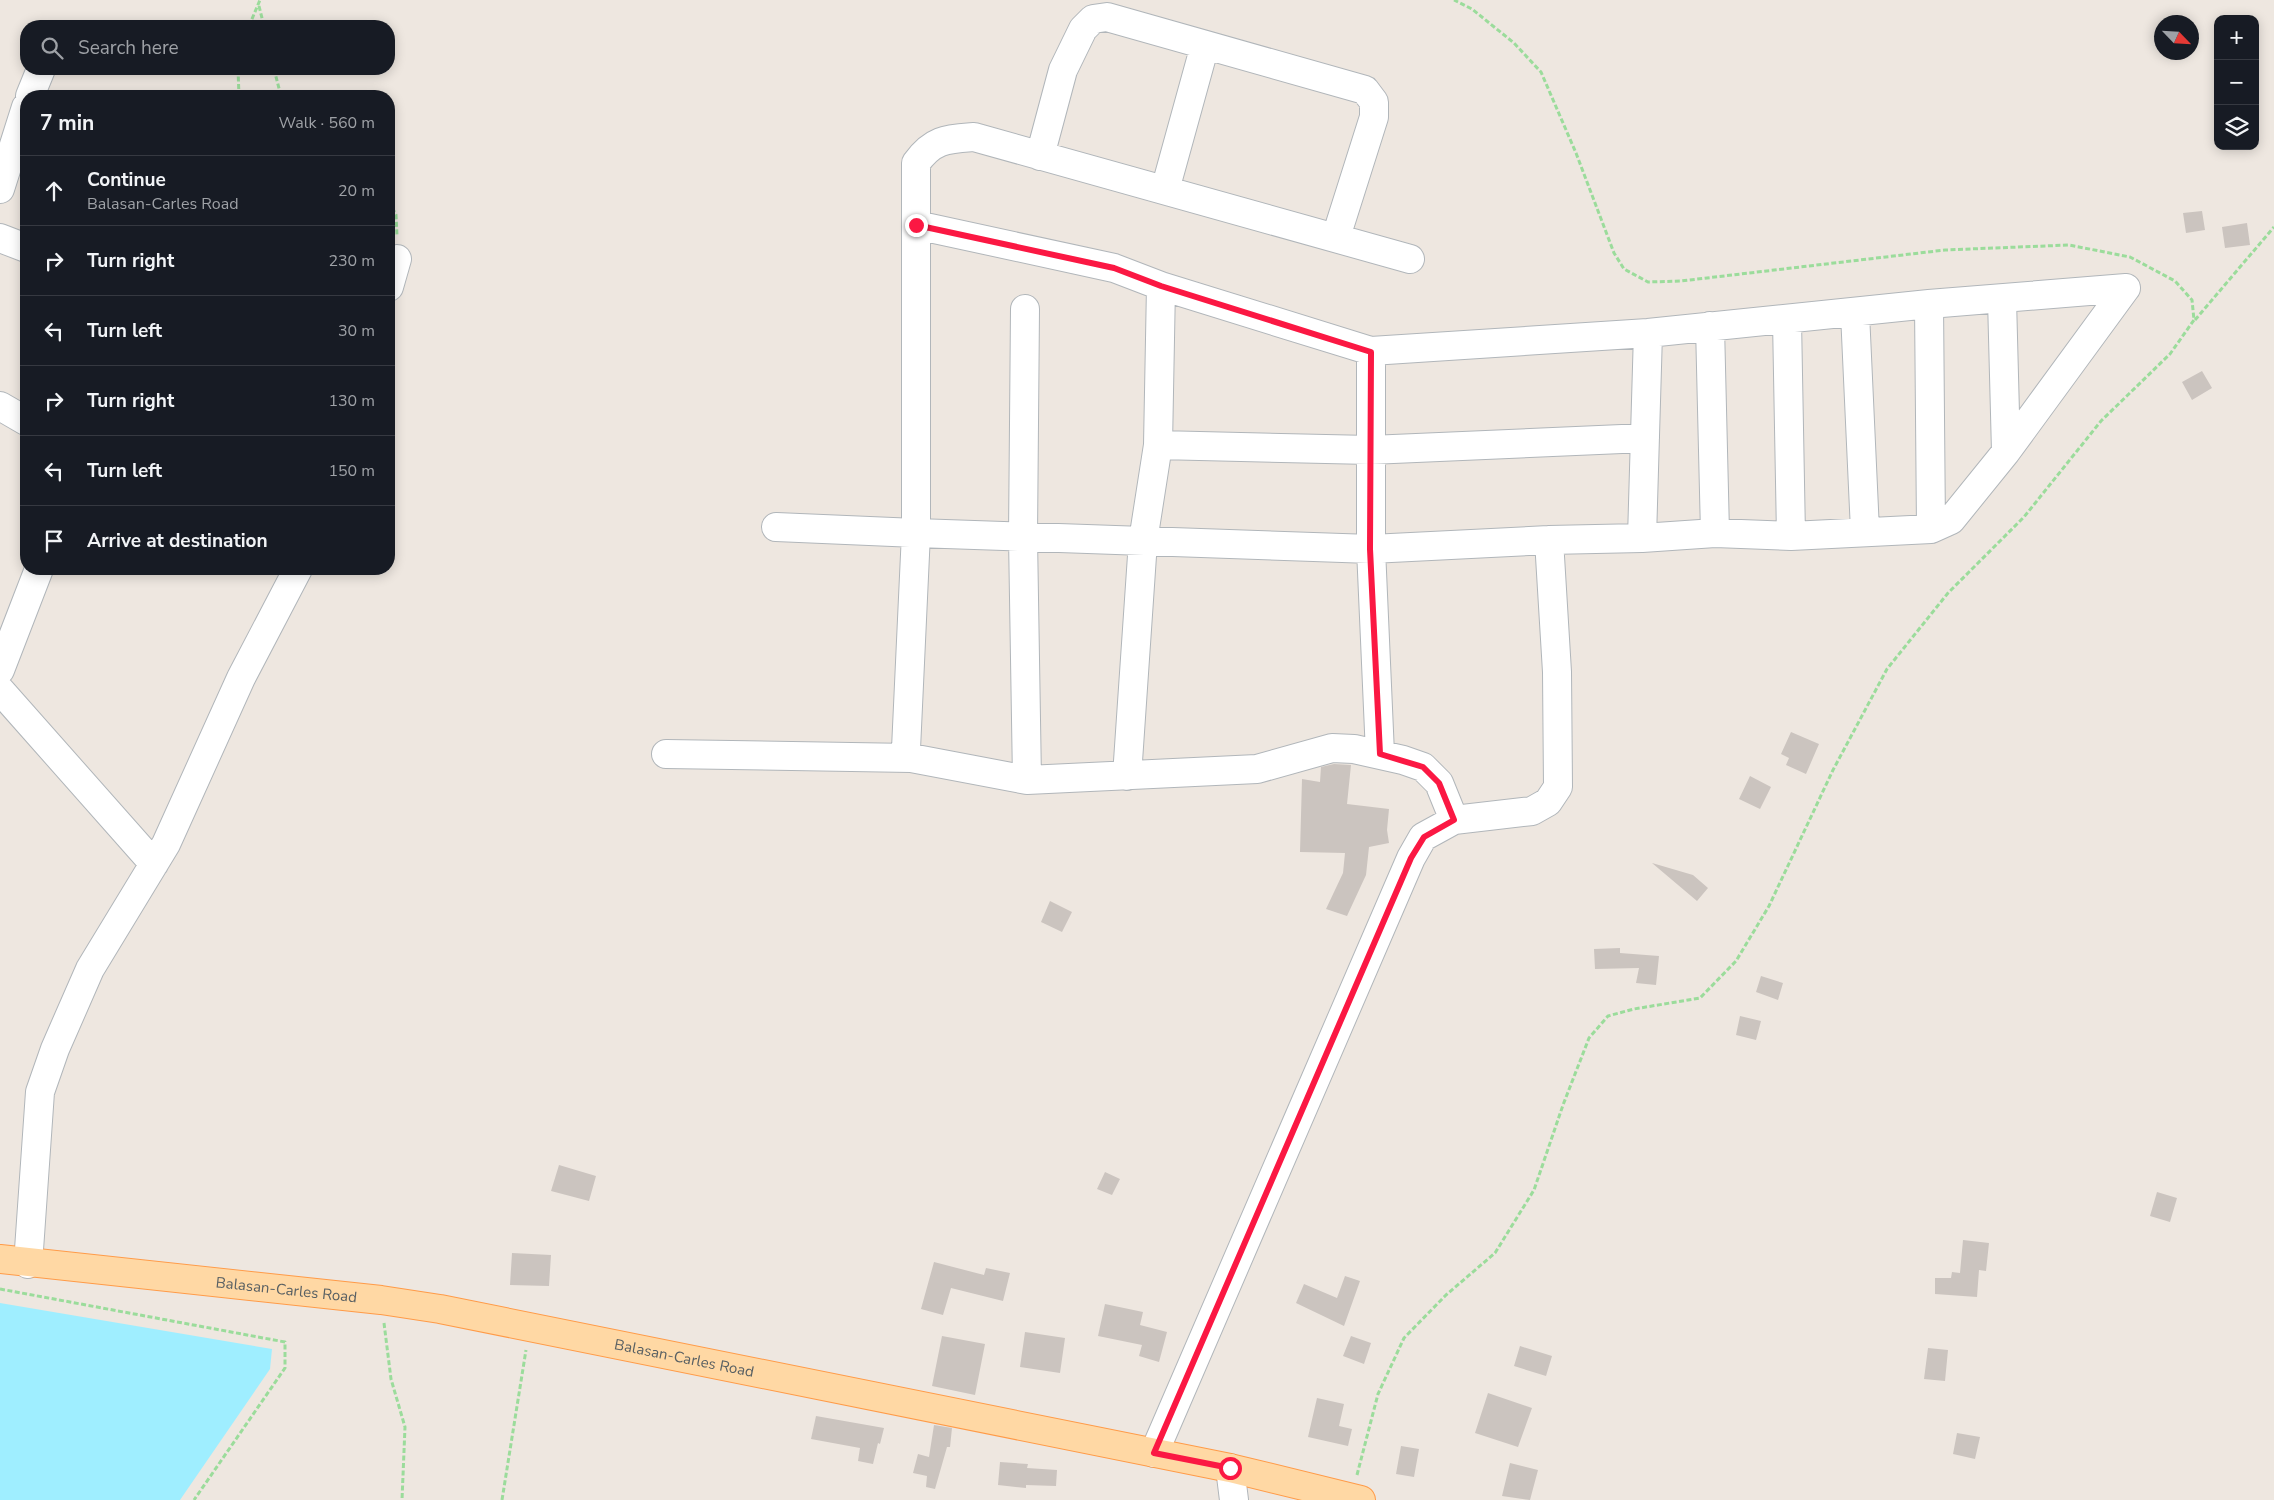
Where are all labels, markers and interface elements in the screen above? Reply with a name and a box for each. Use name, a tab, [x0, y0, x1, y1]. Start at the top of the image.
north arrow	[2154, 15, 2199, 60]
map controls	[2214, 15, 2259, 150]
button: +	[2214, 15, 2259, 60]
search box	[20, 20, 395, 75]
icon: search	[38, 34, 66, 62]
text: Search here	[78, 35, 179, 61]
button: −	[2214, 60, 2259, 105]
button: layers	[2214, 105, 2259, 150]
text: 7 min	[40, 109, 94, 137]
text: Walk · 560 m	[279, 112, 375, 134]
text: Continue	[87, 167, 166, 193]
icon: ahead	[40, 177, 68, 205]
text: 20 m	[338, 180, 375, 202]
text: Balasan-Carles Road	[87, 193, 238, 215]
route end	[905, 214, 928, 237]
icon: right	[40, 247, 68, 275]
text: Turn right	[87, 248, 174, 274]
text: 230 m	[328, 250, 375, 272]
icon: left	[40, 317, 68, 345]
text: Turn left	[87, 318, 162, 344]
text: 30 m	[338, 320, 375, 342]
icon: right	[40, 387, 68, 415]
text: Turn right	[87, 388, 174, 414]
text: 130 m	[328, 390, 375, 412]
icon: left	[40, 457, 68, 485]
text: Turn left	[87, 458, 162, 484]
text: 150 m	[328, 460, 375, 482]
icon: arrive	[40, 527, 68, 555]
text: Arrive at destination	[87, 528, 268, 554]
street label: Balasan-Carles Road	[215, 1272, 358, 1307]
street label: Balasan-Carles Road	[613, 1334, 756, 1382]
route start	[1219, 1457, 1242, 1480]

